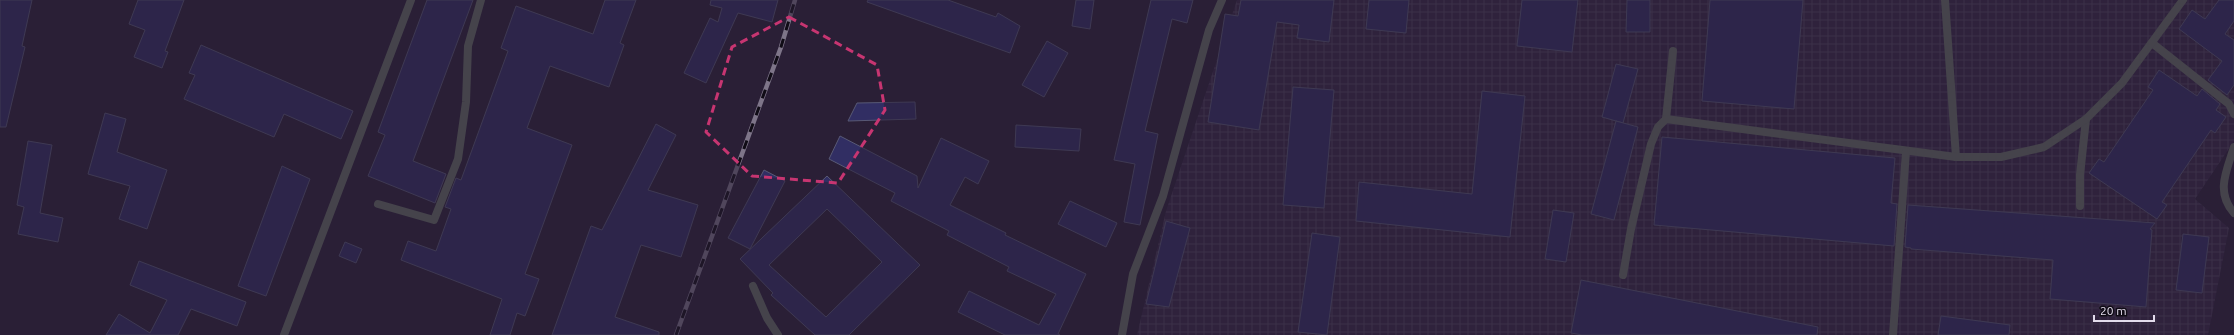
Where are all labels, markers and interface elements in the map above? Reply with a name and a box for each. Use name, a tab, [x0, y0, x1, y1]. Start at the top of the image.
scale bar	[2094, 297, 2154, 323]
text: 20 m	[2100, 304, 2127, 317]

